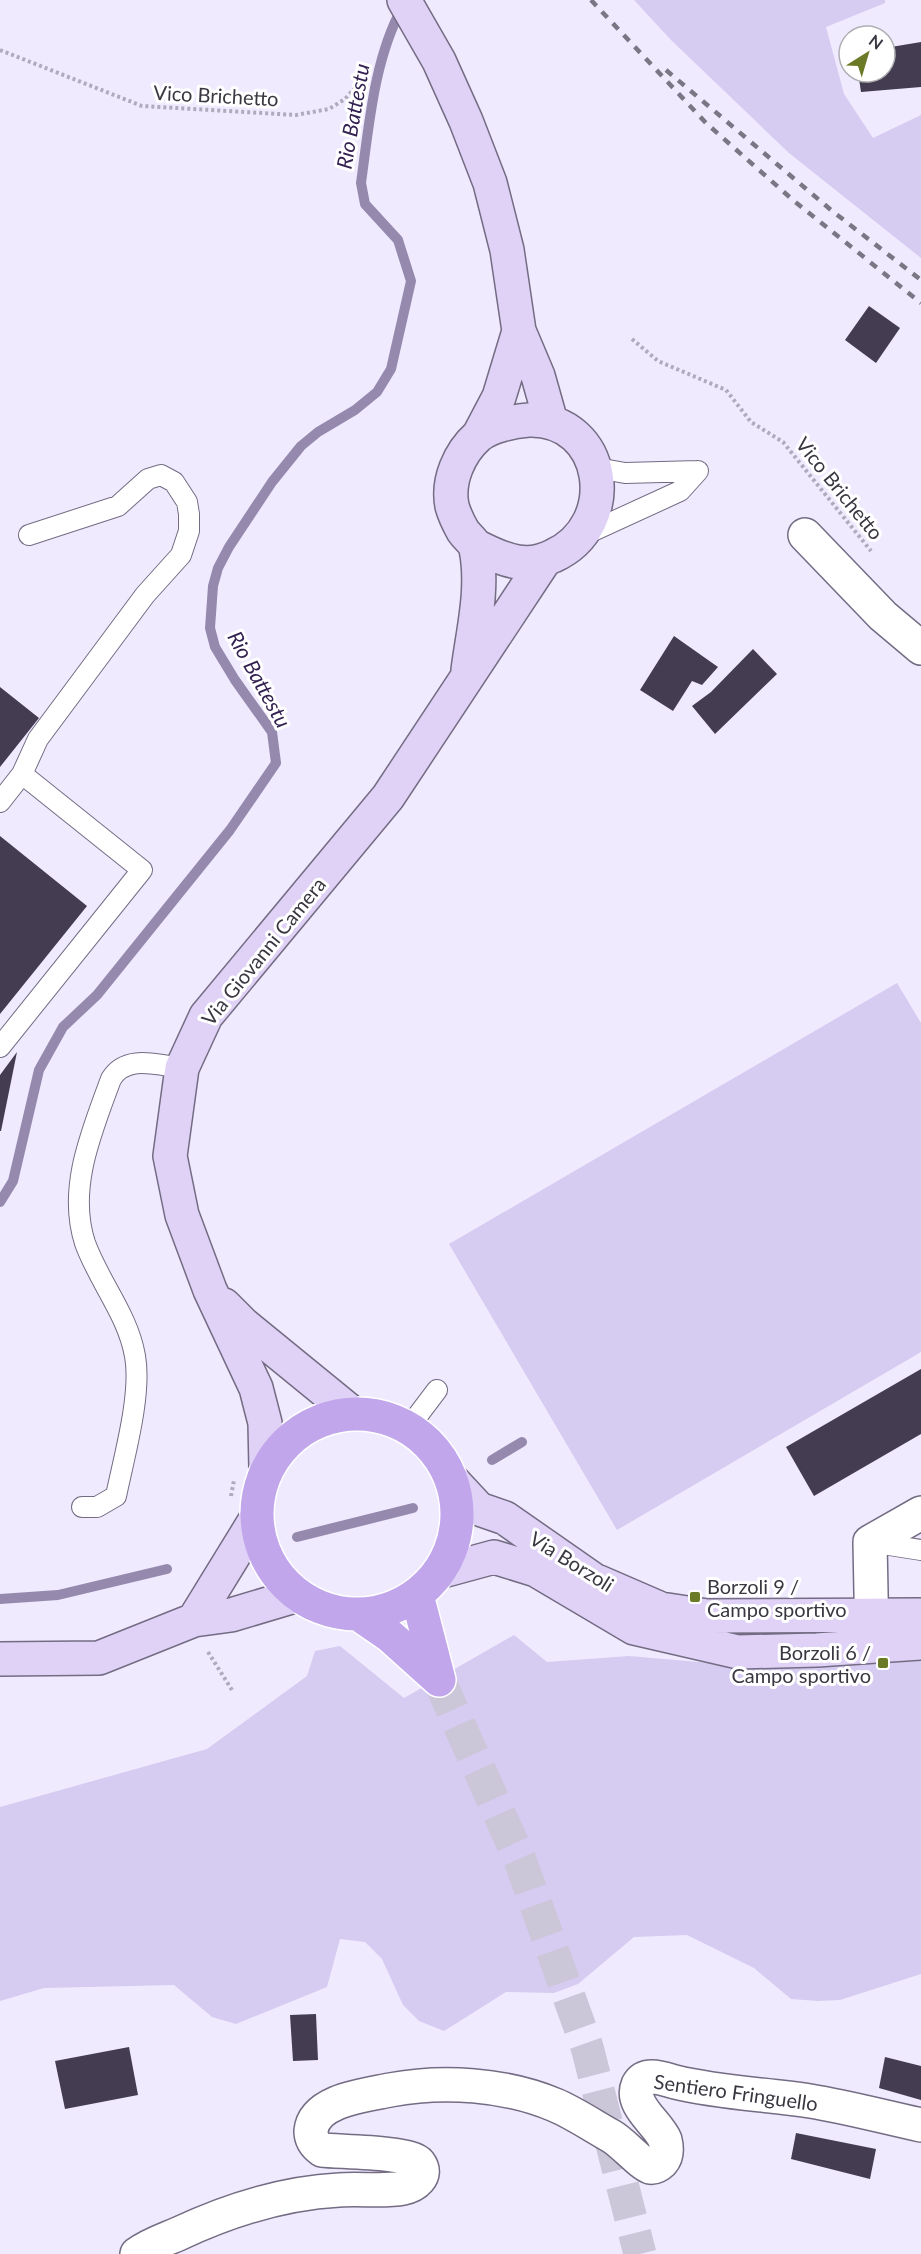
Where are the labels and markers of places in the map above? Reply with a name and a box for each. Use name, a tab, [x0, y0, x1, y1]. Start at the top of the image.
place label: Borzoli 9 / Campo sportivo	[707, 1574, 847, 1621]
marker: Borzoli 9 / Campo sportivo	[688, 1590, 702, 1604]
place label: Borzoli 6 / Campo sportivo	[731, 1640, 871, 1687]
marker: Borzoli 6 / Campo sportivo	[876, 1656, 890, 1670]

